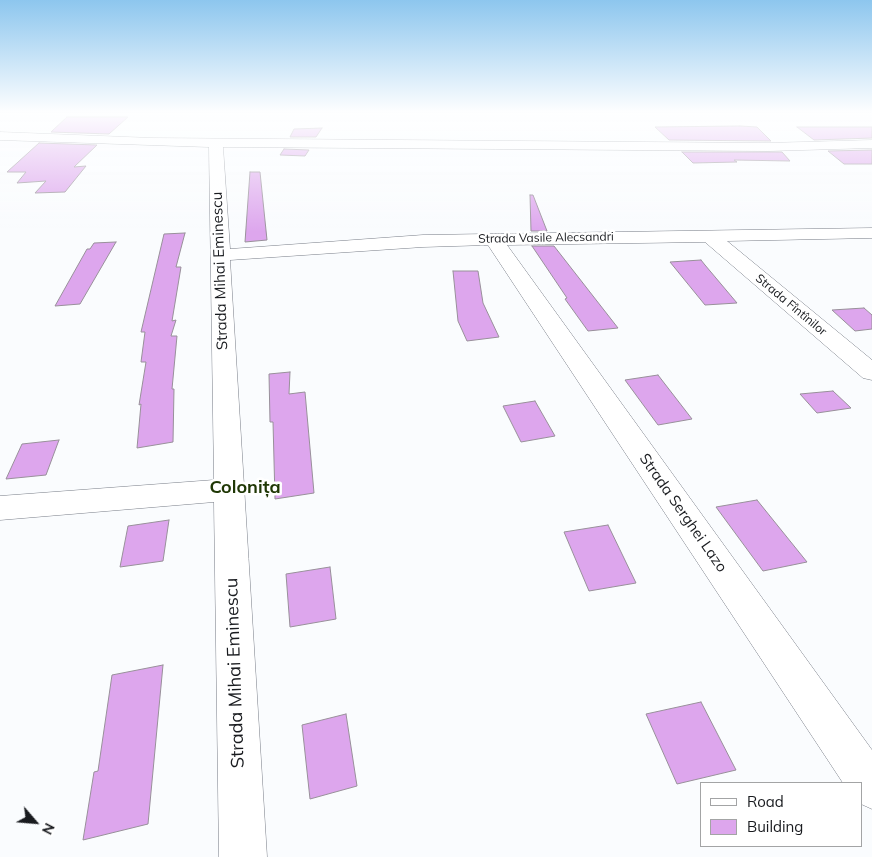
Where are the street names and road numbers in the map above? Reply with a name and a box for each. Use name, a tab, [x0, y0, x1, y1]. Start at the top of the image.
street label: Strada Mihai Eminescu	[208, 191, 232, 351]
street label: Strada Vasile Alecsandri	[478, 230, 614, 246]
street label: Strada Fîntînilor	[753, 271, 829, 339]
street label: Strada Serghei Lazo	[635, 450, 731, 576]
street label: Strada Mihai Eminescu	[221, 578, 249, 768]

